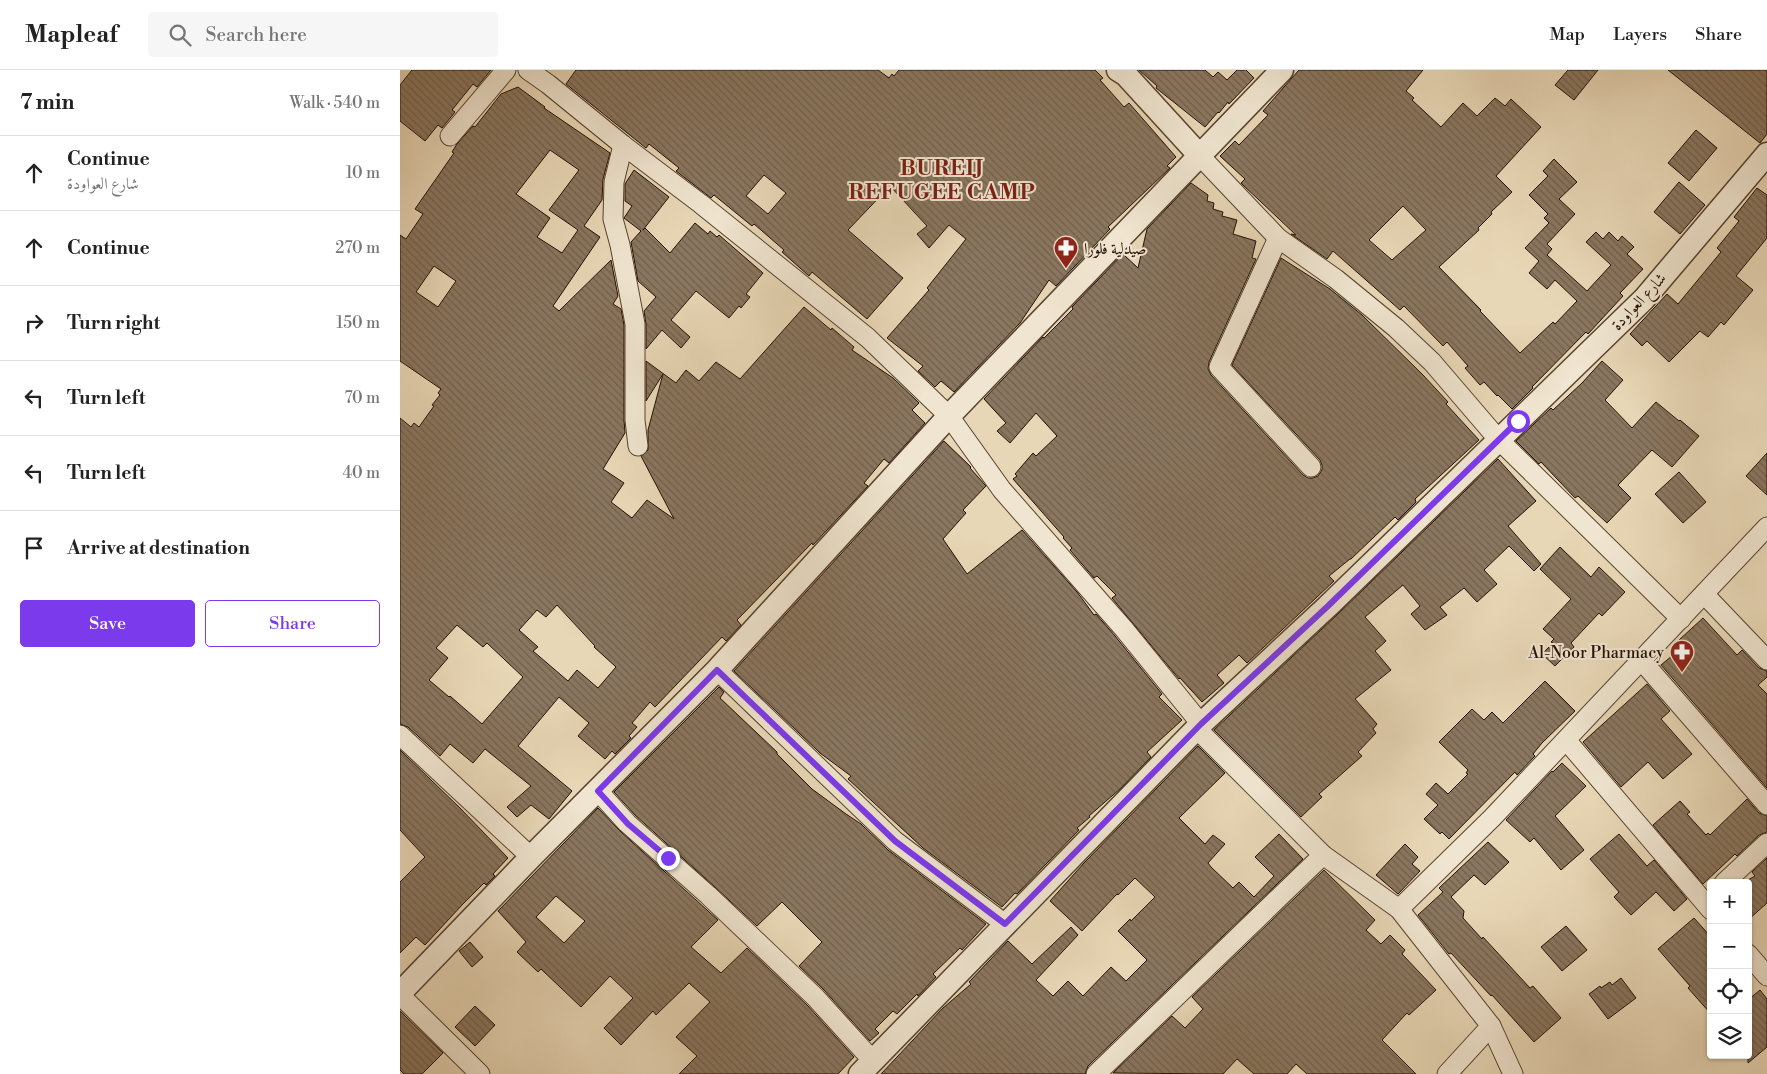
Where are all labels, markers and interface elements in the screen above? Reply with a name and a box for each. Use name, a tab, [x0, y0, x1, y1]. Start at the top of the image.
search box	[148, 12, 498, 57]
text: Mapleaf	[25, 20, 118, 50]
icon: search	[166, 21, 194, 49]
text: Search here	[206, 23, 307, 47]
text: Map	[1550, 23, 1585, 46]
text: Layers	[1613, 23, 1667, 46]
text: Share	[1695, 23, 1742, 46]
text: 7 min	[20, 90, 74, 116]
text: Walk · 540 m	[290, 93, 380, 113]
text: Continue	[67, 147, 150, 171]
district label: BUREIJ REFUGEE CAMP	[849, 156, 1035, 206]
icon: ahead	[20, 159, 48, 187]
text: 10 m	[346, 163, 380, 183]
text: شارع العواودة	[67, 174, 139, 194]
icon: ahead	[20, 234, 48, 262]
pharmacy icon: صيدلية فلورا	[1053, 235, 1079, 269]
text: Continue	[67, 236, 150, 260]
text: 270 m	[335, 238, 380, 258]
place label: صيدلية فلورا	[1084, 239, 1146, 259]
street label: شارع العواودة	[1607, 269, 1673, 337]
icon: right	[20, 309, 48, 337]
text: Turn right	[67, 311, 160, 335]
text: 150 m	[336, 313, 380, 333]
icon: left	[20, 384, 48, 412]
text: Turn left	[67, 386, 146, 410]
text: 70 m	[344, 388, 380, 408]
route start	[1507, 410, 1530, 433]
icon: left	[20, 459, 48, 487]
text: Turn left	[67, 461, 146, 485]
text: 40 m	[343, 463, 380, 483]
icon: arrive	[20, 534, 48, 562]
text: Arrive at destination	[67, 536, 250, 560]
button: Save	[20, 600, 195, 647]
button: Share	[205, 600, 380, 647]
pharmacy icon: Al-Noor Pharmacy	[1669, 639, 1695, 673]
place label: Al-Noor Pharmacy	[1527, 643, 1664, 663]
route end	[657, 847, 680, 870]
map controls	[1707, 879, 1752, 1059]
button: +	[1707, 879, 1752, 924]
button: −	[1707, 924, 1752, 969]
button: locate	[1707, 969, 1752, 1014]
button: layers	[1707, 1014, 1752, 1059]

